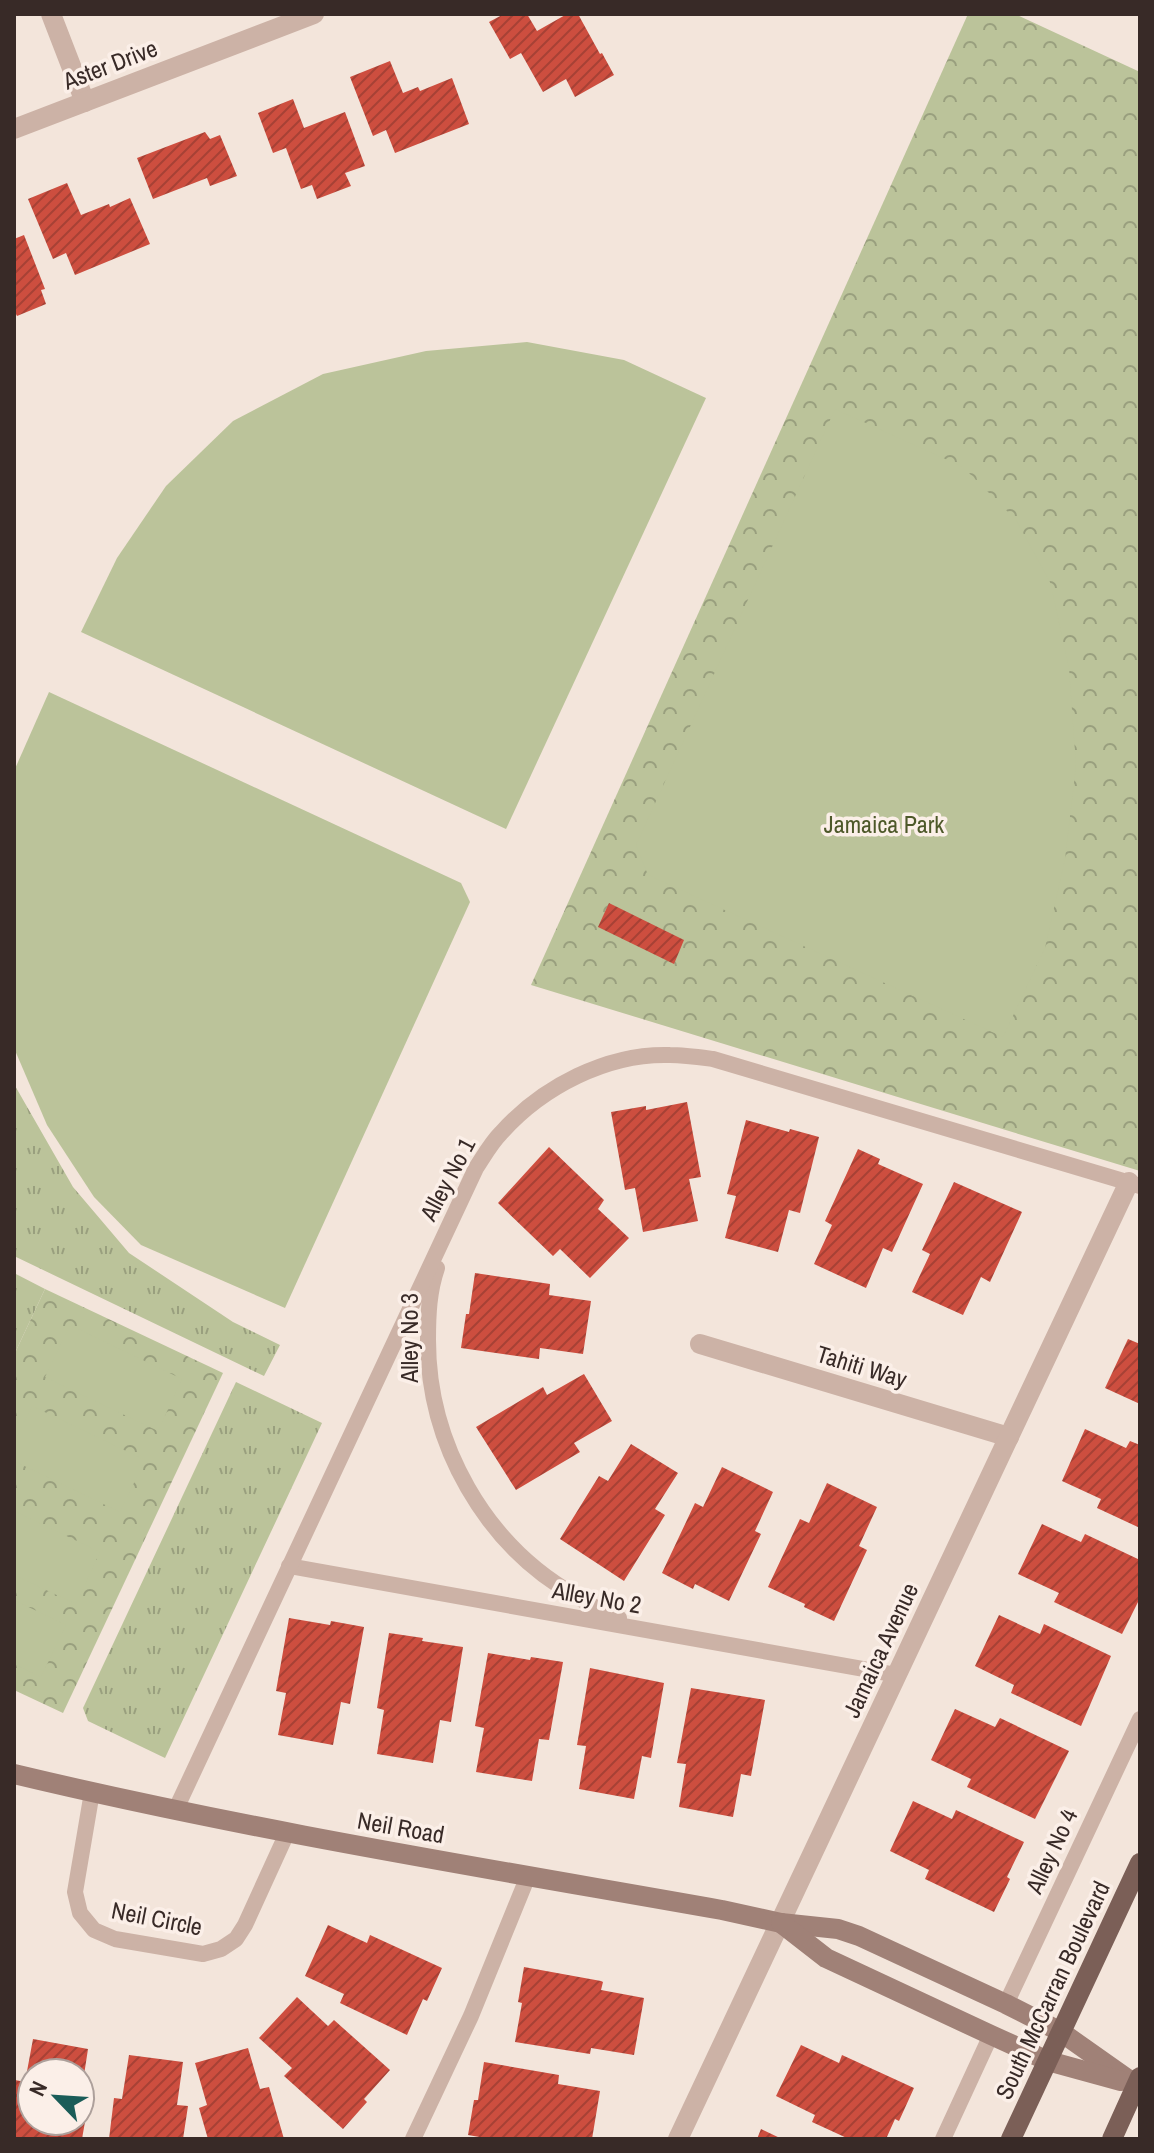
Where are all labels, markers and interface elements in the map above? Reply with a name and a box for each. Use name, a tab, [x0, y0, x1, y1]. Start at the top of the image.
street label: Aster Drive	[57, 31, 162, 97]
park label: Jamaica Park	[824, 808, 944, 840]
street label: Alley No 1	[411, 1132, 482, 1227]
street label: Alley No 3	[393, 1293, 425, 1384]
street label: Tahiti Way	[813, 1337, 911, 1395]
street label: Alley No 2	[549, 1573, 644, 1621]
street label: Jamaica Avenue	[835, 1577, 925, 1723]
street label: Neil Road	[355, 1804, 447, 1850]
street label: Alley No 4	[1017, 1804, 1084, 1899]
street label: South McCarran Boulevard	[987, 1876, 1117, 2104]
street label: Neil Circle	[109, 1894, 205, 1942]
north arrow	[16, 2057, 96, 2137]
text: N	[22, 2076, 54, 2101]

